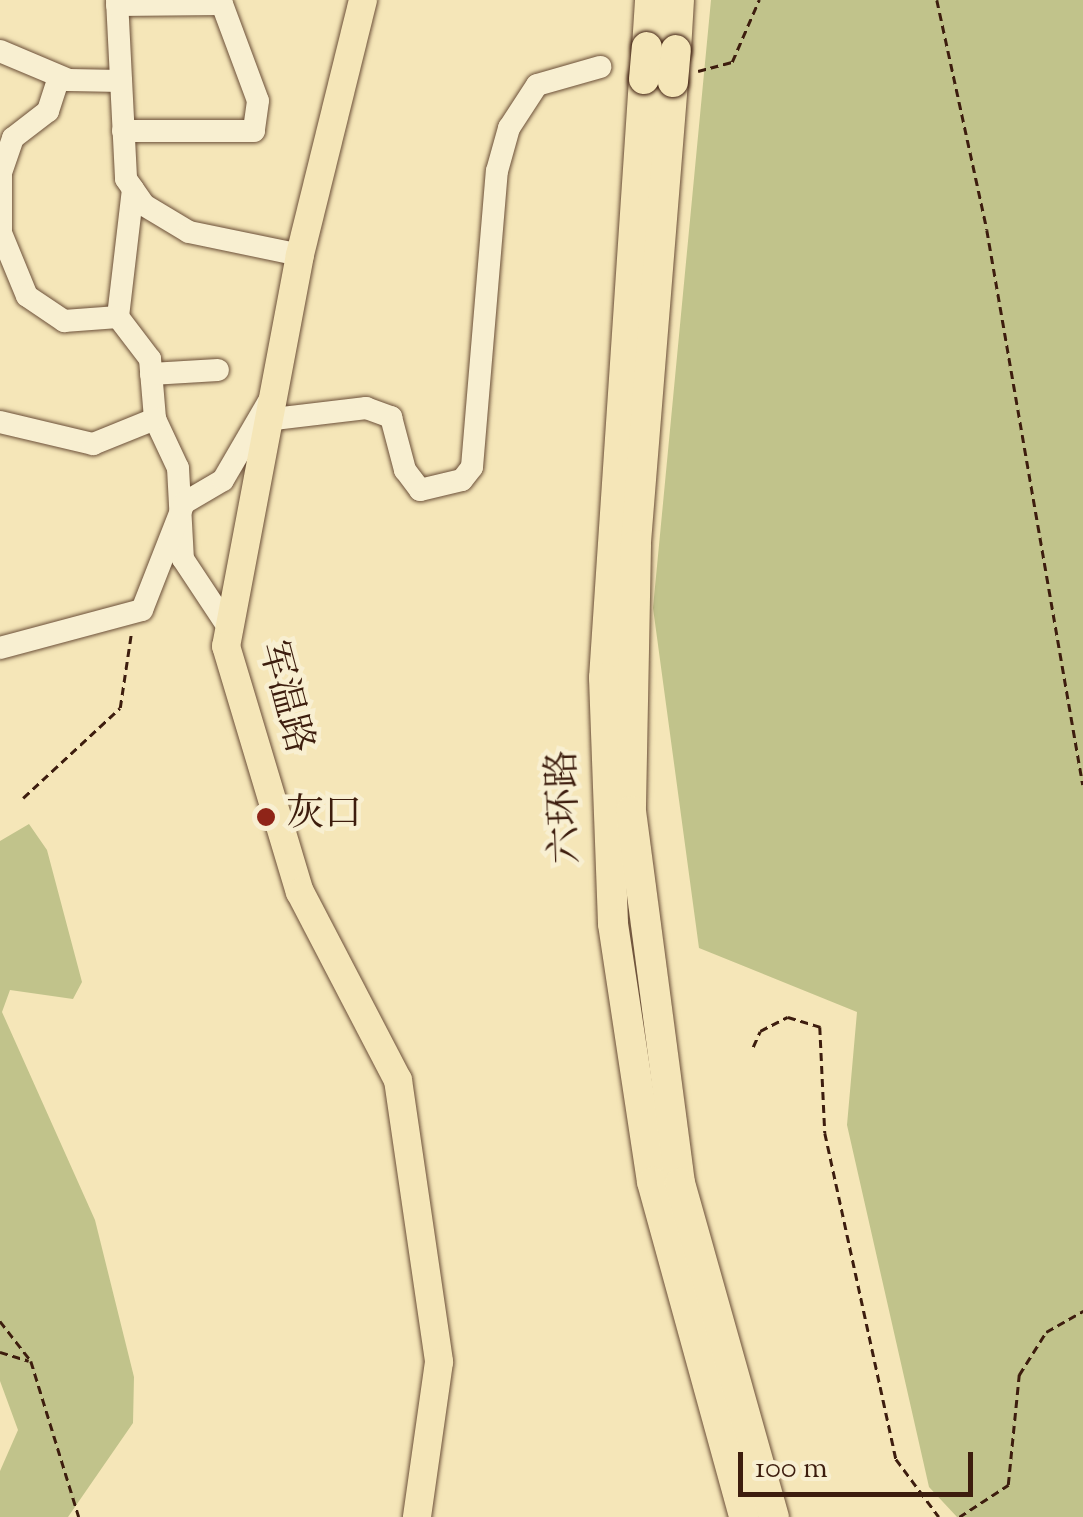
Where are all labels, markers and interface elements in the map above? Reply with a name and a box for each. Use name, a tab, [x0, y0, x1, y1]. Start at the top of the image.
street label: 军温路	[246, 637, 320, 759]
street label: 六环路	[542, 749, 592, 865]
place label: 灰口	[286, 794, 362, 840]
marker: 灰口	[255, 806, 277, 828]
scale bar	[743, 1432, 978, 1494]
text: 100 m	[755, 1448, 828, 1491]

